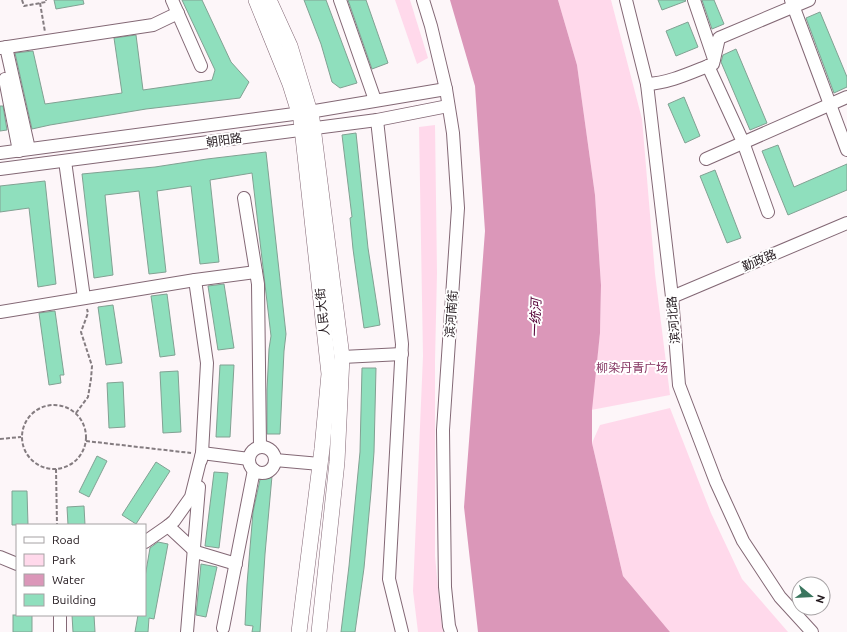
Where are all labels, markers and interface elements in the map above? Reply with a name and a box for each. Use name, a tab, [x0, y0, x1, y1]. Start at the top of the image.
street label: 朝阳路	[205, 131, 243, 149]
street label: 勤政路	[740, 247, 778, 273]
street label: 人民大街	[313, 287, 331, 337]
street label: 滨河南街	[443, 290, 459, 338]
water label: 一统河	[527, 295, 543, 338]
street label: 滨河北路	[664, 296, 682, 344]
park label: 柳染丹青广场	[596, 361, 668, 374]
legend	[16, 524, 146, 616]
text: Road	[52, 533, 80, 546]
text: Park	[52, 553, 76, 566]
text: Water	[52, 573, 85, 586]
north arrow	[791, 576, 831, 616]
text: Building	[52, 593, 96, 606]
text: N	[814, 593, 827, 605]

